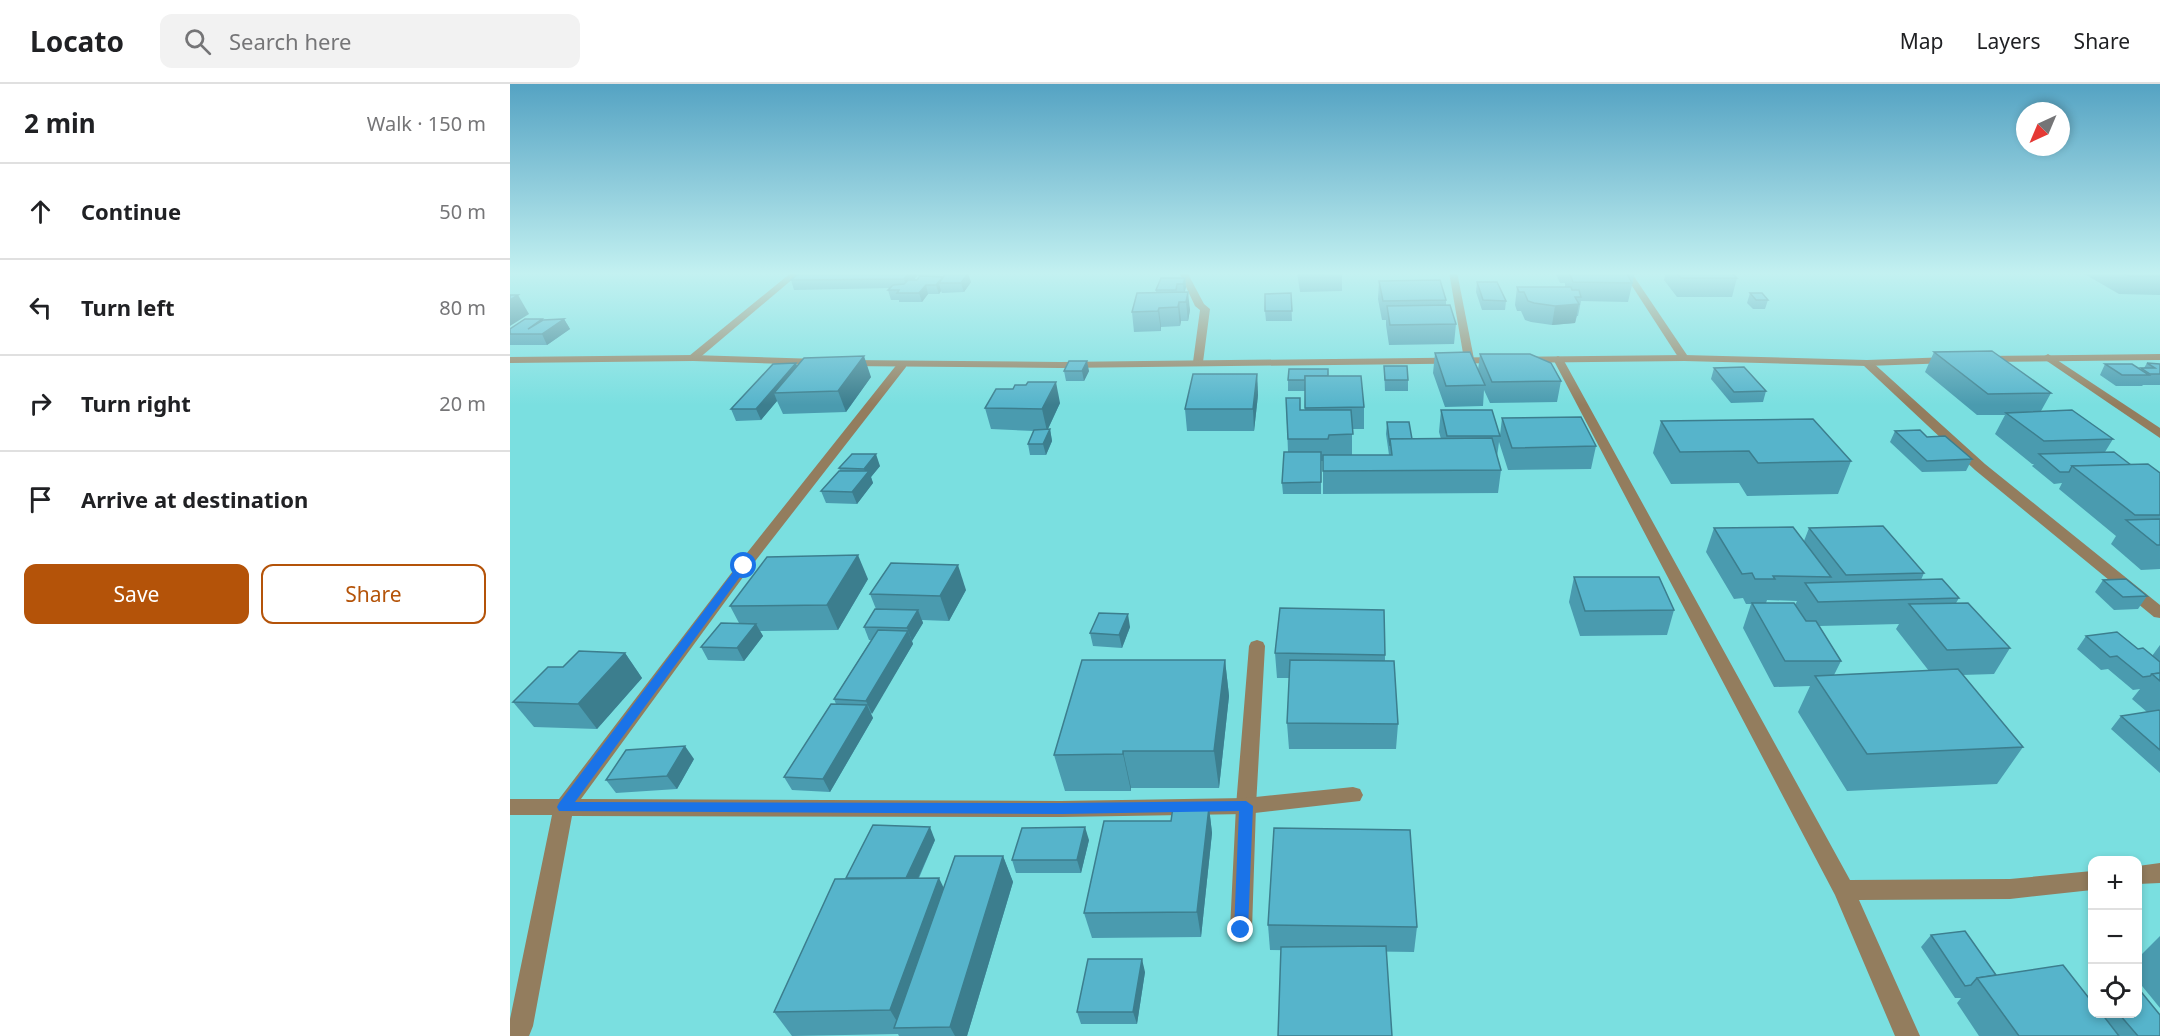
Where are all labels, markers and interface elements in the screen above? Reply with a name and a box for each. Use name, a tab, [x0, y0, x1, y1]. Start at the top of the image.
search box	[160, 14, 580, 68]
text: Locato	[30, 22, 124, 60]
icon: search	[181, 25, 214, 58]
text: Search here	[229, 26, 351, 56]
text: Map	[1900, 27, 1944, 55]
text: Layers	[1977, 27, 2041, 55]
text: Share	[2074, 27, 2130, 55]
north arrow	[2016, 102, 2070, 156]
text: 2 min	[24, 105, 96, 141]
text: Walk · 150 m	[367, 110, 486, 137]
icon: ahead	[24, 195, 57, 228]
text: Continue	[81, 196, 181, 226]
text: 50 m	[439, 198, 486, 225]
icon: left	[24, 291, 57, 324]
text: Turn left	[81, 292, 175, 322]
text: 80 m	[439, 294, 486, 321]
icon: right	[24, 387, 57, 420]
text: Turn right	[81, 388, 191, 418]
text: 20 m	[439, 390, 486, 417]
icon: arrive	[24, 483, 57, 516]
text: Arrive at destination	[81, 484, 308, 514]
route start	[730, 552, 756, 578]
button: Save	[24, 564, 249, 624]
button: Share	[261, 564, 486, 624]
map controls	[2088, 856, 2142, 1018]
button: +	[2088, 856, 2142, 910]
button: −	[2088, 910, 2142, 964]
route end	[1227, 916, 1253, 942]
button: locate	[2088, 964, 2142, 1018]

